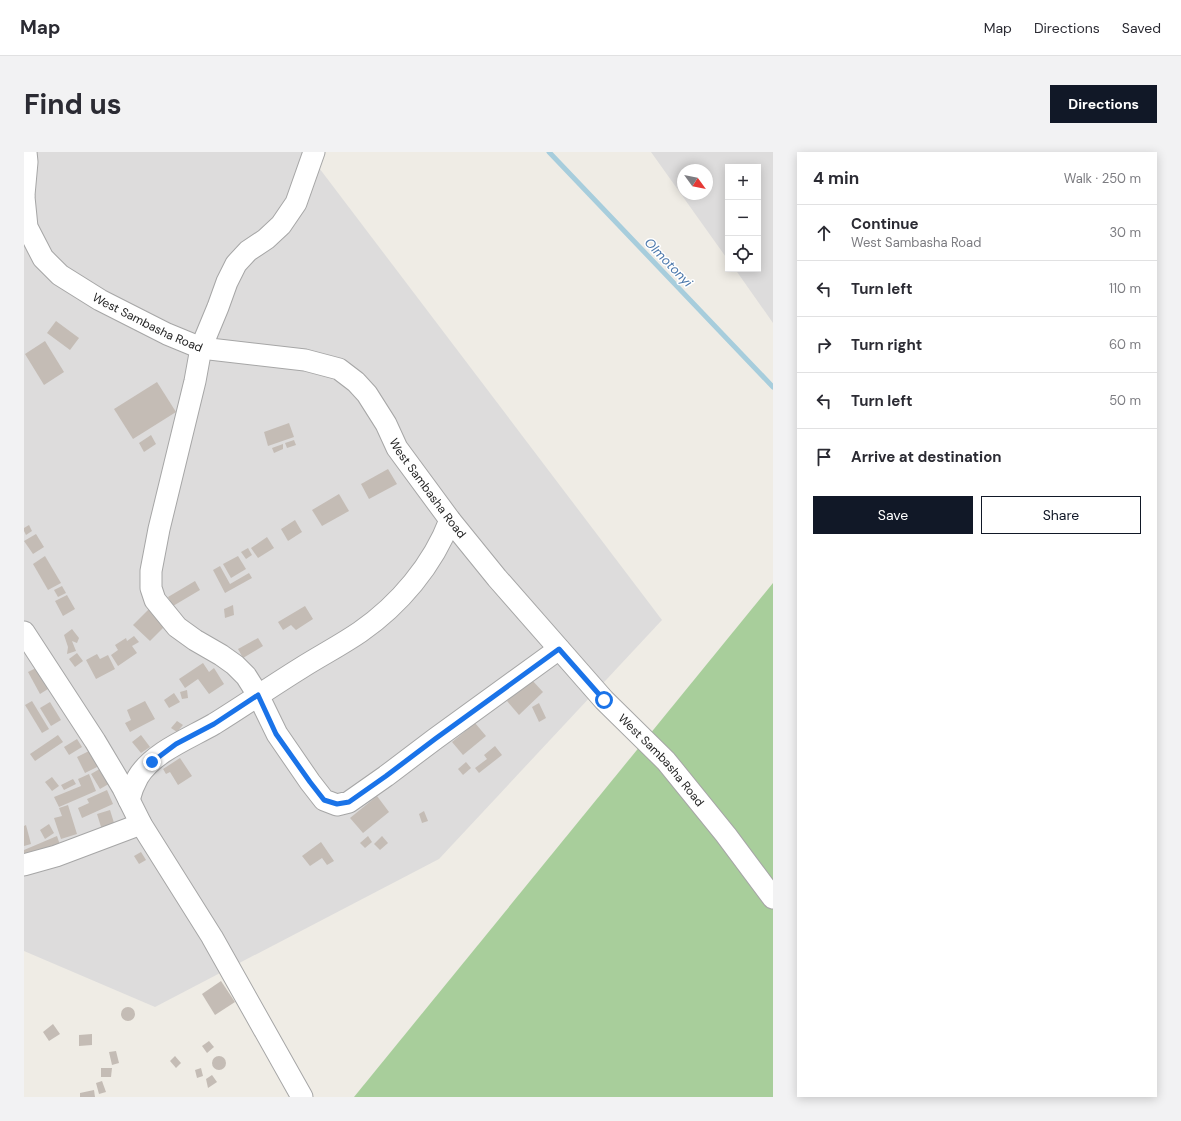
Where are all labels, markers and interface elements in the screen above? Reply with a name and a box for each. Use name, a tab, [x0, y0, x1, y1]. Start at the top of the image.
text: Map	[20, 15, 60, 40]
text: Map	[984, 19, 1012, 37]
text: Directions	[1034, 19, 1100, 37]
text: Saved	[1122, 19, 1161, 37]
button: Directions	[1050, 85, 1157, 123]
text: Find us	[24, 86, 122, 123]
north arrow	[677, 164, 713, 200]
map controls	[725, 164, 761, 272]
button: +	[725, 164, 761, 200]
text: 4 min	[813, 167, 859, 189]
text: Walk · 250 m	[1064, 170, 1141, 187]
button: −	[725, 200, 761, 236]
text: Continue	[851, 214, 919, 234]
icon: ahead	[813, 222, 835, 244]
text: 30 m	[1109, 224, 1141, 241]
water label: Olmotonyi	[641, 234, 697, 291]
text: West Sambasha Road	[851, 234, 981, 251]
button: locate	[725, 236, 761, 272]
icon: left	[813, 278, 835, 300]
text: Turn left	[851, 279, 912, 299]
text: 110 m	[1109, 280, 1141, 297]
street label: West Sambasha Road	[89, 289, 205, 356]
icon: right	[813, 334, 835, 356]
text: Turn right	[851, 335, 922, 355]
text: 60 m	[1109, 336, 1141, 353]
icon: left	[813, 390, 835, 412]
text: Turn left	[851, 391, 912, 411]
text: 50 m	[1109, 392, 1141, 409]
street label: West Sambasha Road	[386, 436, 470, 542]
icon: arrive	[813, 446, 835, 468]
text: Arrive at destination	[851, 447, 1002, 467]
button: Save	[813, 496, 973, 534]
button: Share	[981, 496, 1141, 534]
route start	[595, 691, 613, 709]
street label: West Sambasha Road	[615, 710, 708, 810]
route end	[143, 753, 161, 771]

